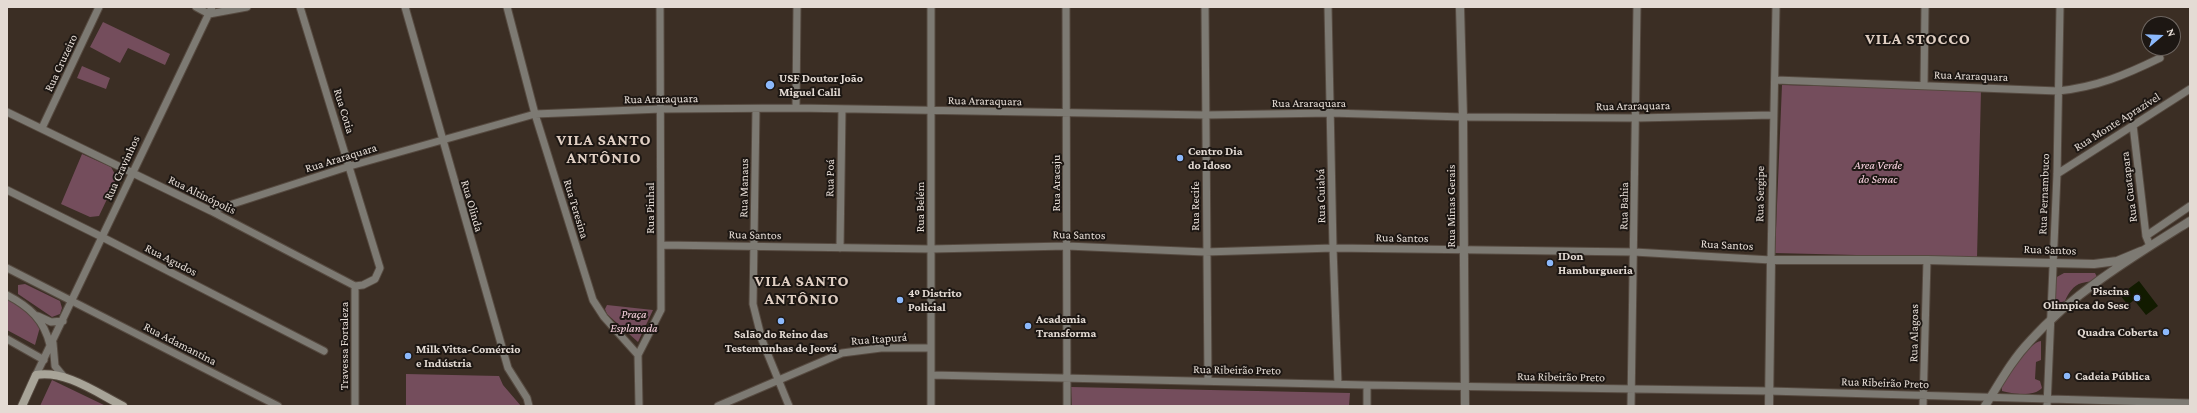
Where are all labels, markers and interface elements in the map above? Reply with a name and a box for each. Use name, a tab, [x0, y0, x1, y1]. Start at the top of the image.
north arrow	[2141, 16, 2181, 56]
text: N	[2165, 27, 2178, 38]
district label: VILA STOCCO	[1865, 29, 1971, 49]
street label: Rua Cruzeiro	[41, 32, 81, 94]
street label: Rua Araraquara	[1934, 68, 2008, 84]
place label: USF Doutor João Miguel Calil	[779, 71, 863, 99]
marker: USF Doutor João Miguel Calil	[764, 79, 776, 91]
street label: Rua Cotia	[330, 87, 358, 135]
street label: Rua Monte Aprazível	[2071, 90, 2163, 154]
street label: Rua Araraquara	[624, 91, 698, 107]
street label: Rua Araraquara	[948, 93, 1022, 109]
street label: Rua Araraquara	[1272, 96, 1346, 110]
street label: Rua Araraquara	[1596, 98, 1670, 114]
district label: VILA SANTO ANTÔNIO	[557, 130, 651, 168]
street label: Rua Cravinhos	[101, 133, 143, 203]
street label: Rua Araraquara	[303, 140, 379, 176]
place label: Centro Dia do Idoso	[1188, 144, 1243, 172]
street label: Rua Guatapara	[2118, 151, 2140, 223]
marker: Centro Dia do Idoso	[1175, 153, 1185, 163]
street label: Rua Pernambuco	[2035, 153, 2053, 235]
street label: Rua Aracaju	[1049, 155, 1063, 211]
street label: Rua Manaus	[736, 158, 752, 218]
park label: Area Verde do Senac	[1854, 158, 1902, 186]
street label: Rua Poá	[822, 159, 838, 197]
street label: Rua Minas Gerais	[1444, 164, 1458, 248]
street label: Rua Sergipe	[1752, 166, 1768, 222]
street label: Rua Cuiabá	[1313, 169, 1329, 223]
street label: Rua Altinópolis	[166, 172, 238, 218]
street label: Rua Olinda	[458, 178, 486, 234]
street label: Rua Teresina	[560, 178, 592, 240]
street label: Rua Recife	[1188, 181, 1202, 231]
street label: Rua Pinhal	[643, 182, 657, 234]
street label: Rua Belém	[913, 182, 927, 232]
street label: Rua Bahia	[1616, 182, 1632, 230]
street label: Rua Santos	[728, 227, 782, 243]
street label: Rua Santos	[1052, 227, 1106, 243]
street label: Rua Santos	[1375, 230, 1429, 246]
street label: Rua Santos	[1700, 236, 1754, 254]
street label: Rua Agudos	[143, 241, 199, 279]
street label: Rua Santos	[2023, 242, 2077, 258]
place label: IDon Hamburgueria	[1558, 249, 1633, 277]
marker: IDon Hamburgueria	[1545, 258, 1555, 268]
district label: VILA SANTO ANTÔNIO	[755, 271, 849, 309]
place label: Piscina Olimpica do Sesc	[2043, 284, 2129, 312]
place label: 4º Distrito Policial	[908, 286, 962, 314]
marker: Piscina Olimpica do Sesc	[2132, 293, 2142, 303]
marker: 4º Distrito Policial	[895, 295, 905, 305]
street label: Travessa Fortaleza	[337, 302, 351, 390]
street label: Rua Alagoas	[1906, 304, 1922, 362]
park label: Praça Esplanada	[610, 307, 658, 335]
place label: Academia Transforma	[1036, 312, 1096, 340]
marker: Salão do Reino das Testemunhas de Jeová	[776, 316, 786, 326]
street label: Rua Adamantina	[141, 319, 219, 369]
marker: Academia Transforma	[1023, 321, 1033, 331]
place label: Quadra Coberta	[2077, 325, 2158, 339]
place label: Salão do Reino das Testemunhas de Jeová	[725, 327, 837, 355]
marker: Quadra Coberta	[2161, 327, 2171, 337]
street label: Rua Itapurá	[851, 330, 907, 348]
place label: Milk Vitta-Comércio e Indústria	[416, 342, 521, 370]
marker: Milk Vitta-Comércio e Indústria	[403, 351, 413, 361]
street label: Rua Ribeirão Preto	[1193, 362, 1281, 378]
street label: Rua Ribeirão Preto	[1517, 369, 1605, 385]
place label: Cadeia Pública	[2075, 369, 2150, 383]
marker: Cadeia Pública	[2062, 371, 2072, 381]
street label: Rua Ribeirão Preto	[1841, 374, 1929, 392]

